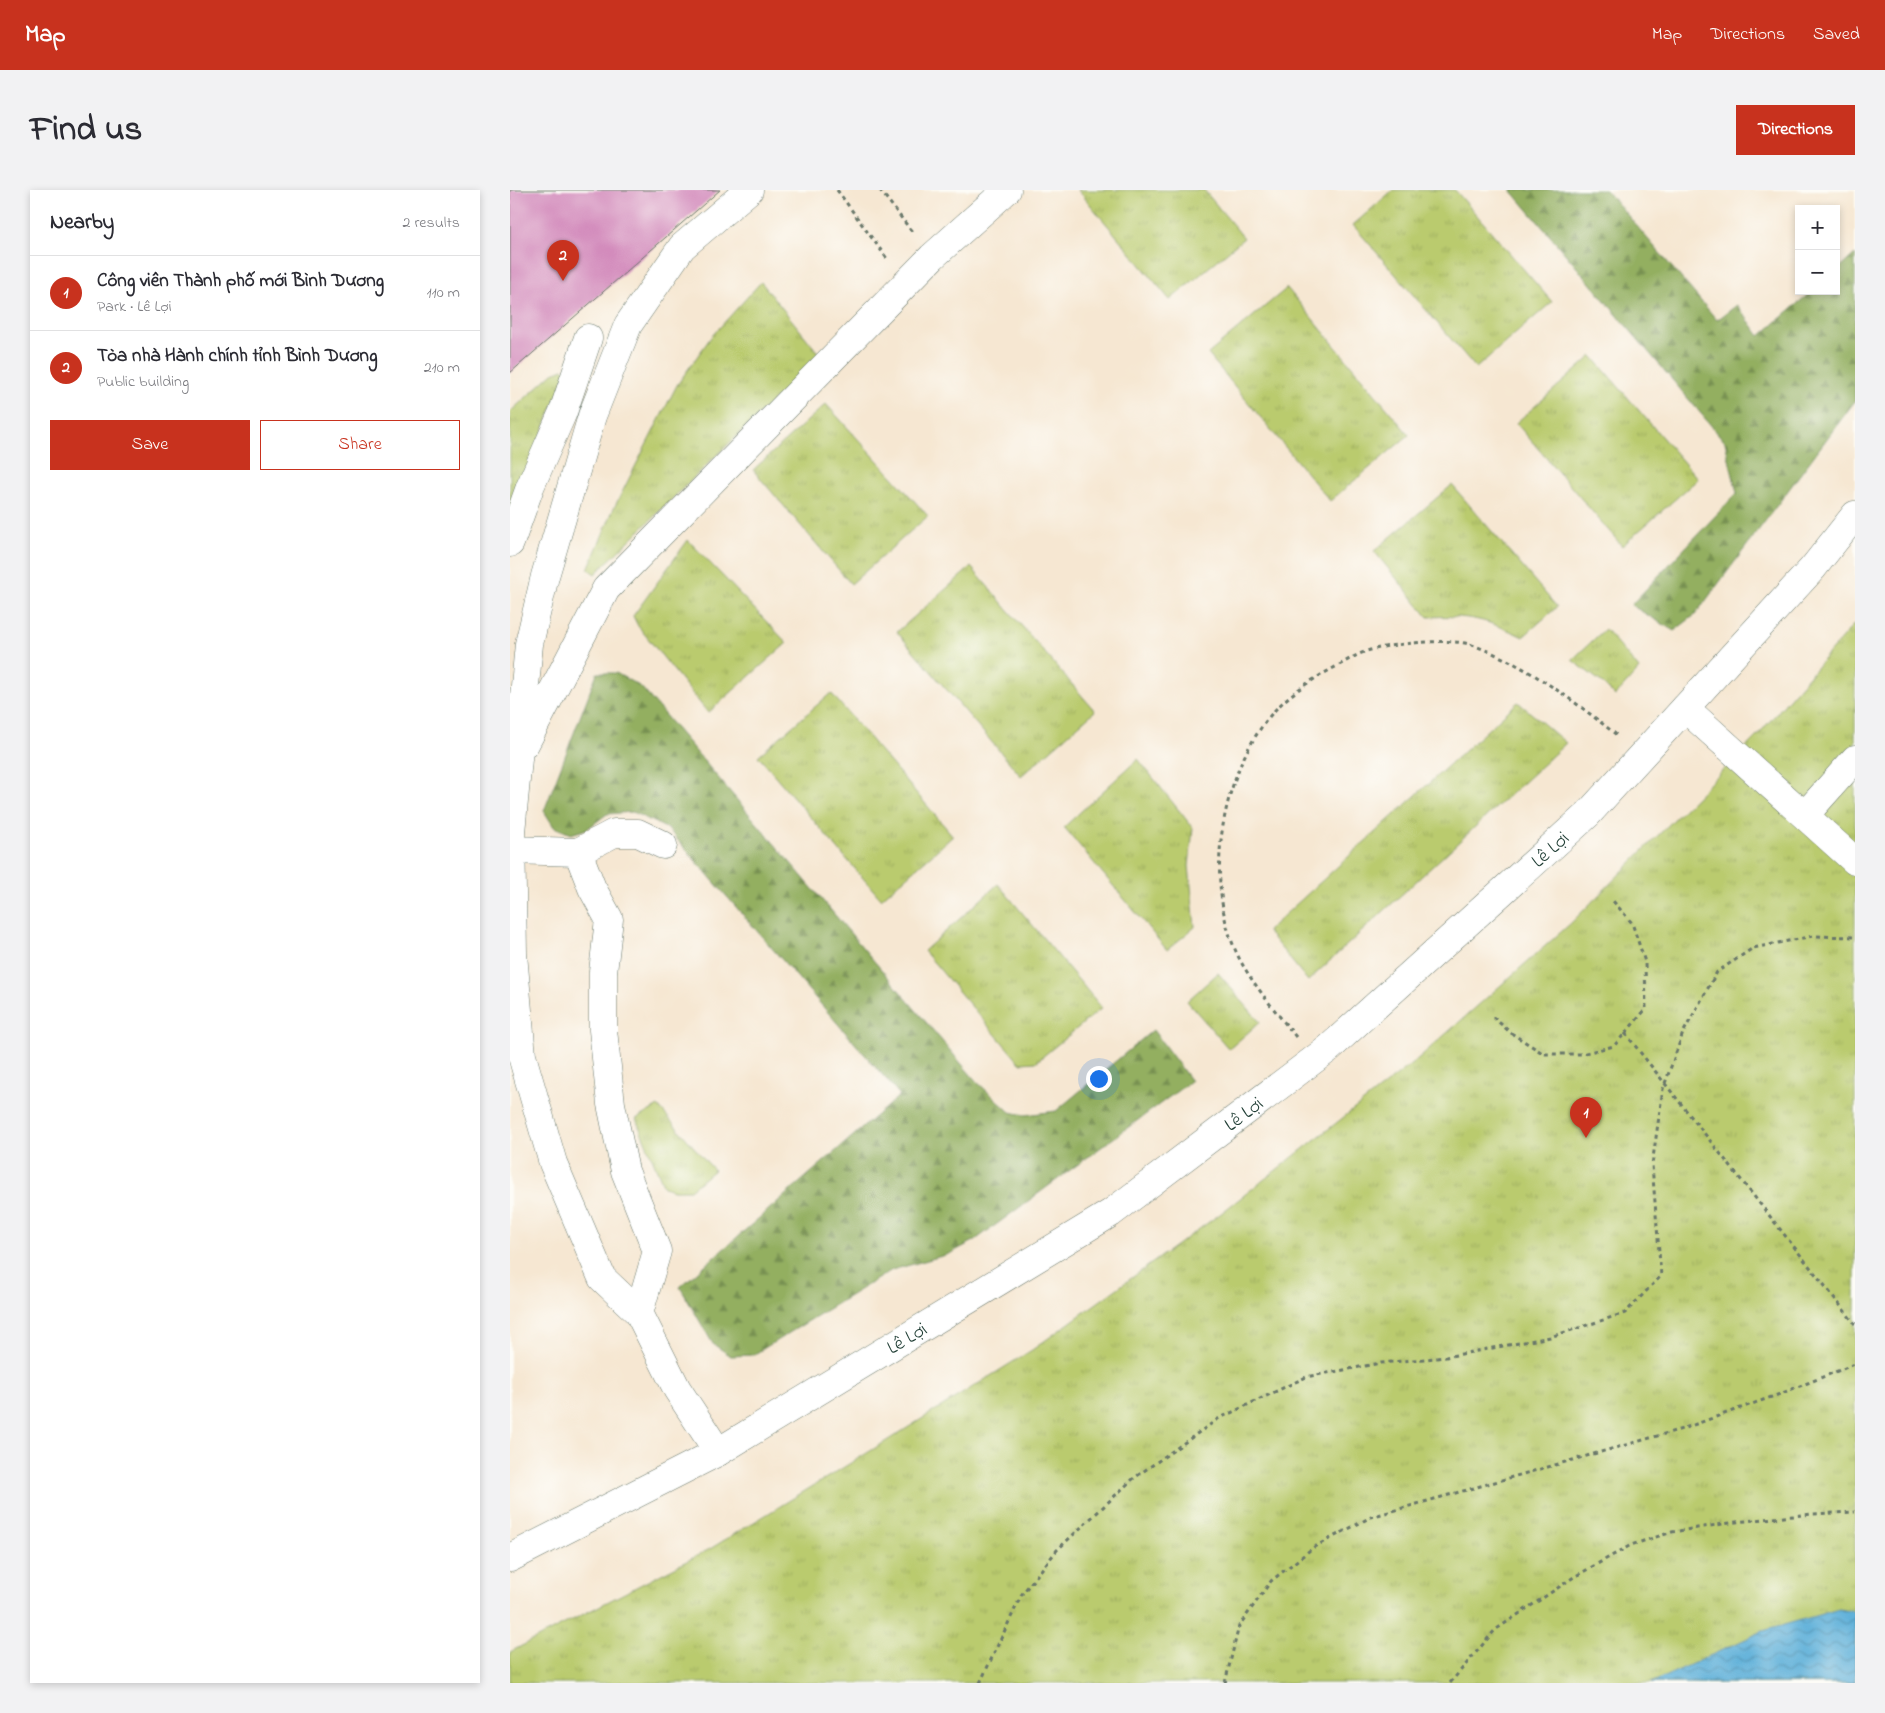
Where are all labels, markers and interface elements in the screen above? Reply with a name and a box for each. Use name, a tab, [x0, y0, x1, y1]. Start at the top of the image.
text: Map	[25, 18, 66, 53]
text: Map	[1652, 22, 1682, 48]
text: Directions	[1710, 22, 1785, 48]
text: Saved	[1813, 22, 1860, 48]
text: Find us	[30, 105, 142, 156]
button: Directions	[1736, 105, 1855, 155]
map controls	[1795, 205, 1840, 295]
button: +	[1795, 205, 1840, 250]
text: Nearby	[50, 208, 114, 238]
text: 2 results	[402, 211, 460, 235]
pin: 2	[547, 240, 579, 281]
button: −	[1795, 250, 1840, 295]
text: Công viên Thành phố mới Bình Dương	[97, 268, 384, 295]
text: 1	[63, 281, 69, 305]
text: 110 m	[426, 281, 460, 305]
text: Park · Lê Lợi	[97, 295, 172, 319]
text: Tòa nhà Hành chính tỉnh Bình Dương	[97, 343, 377, 370]
text: 2	[62, 356, 70, 380]
text: 210 m	[424, 356, 460, 380]
text: Public building	[97, 370, 189, 394]
button: Save	[50, 420, 250, 470]
button: Share	[260, 420, 460, 470]
street label: Lê Lợi	[1526, 826, 1577, 876]
your location	[1086, 1066, 1112, 1092]
street label: Lê Lợi	[1219, 1091, 1270, 1140]
pin: 1	[1570, 1097, 1602, 1138]
street label: Lê Lợi	[882, 1316, 934, 1363]

